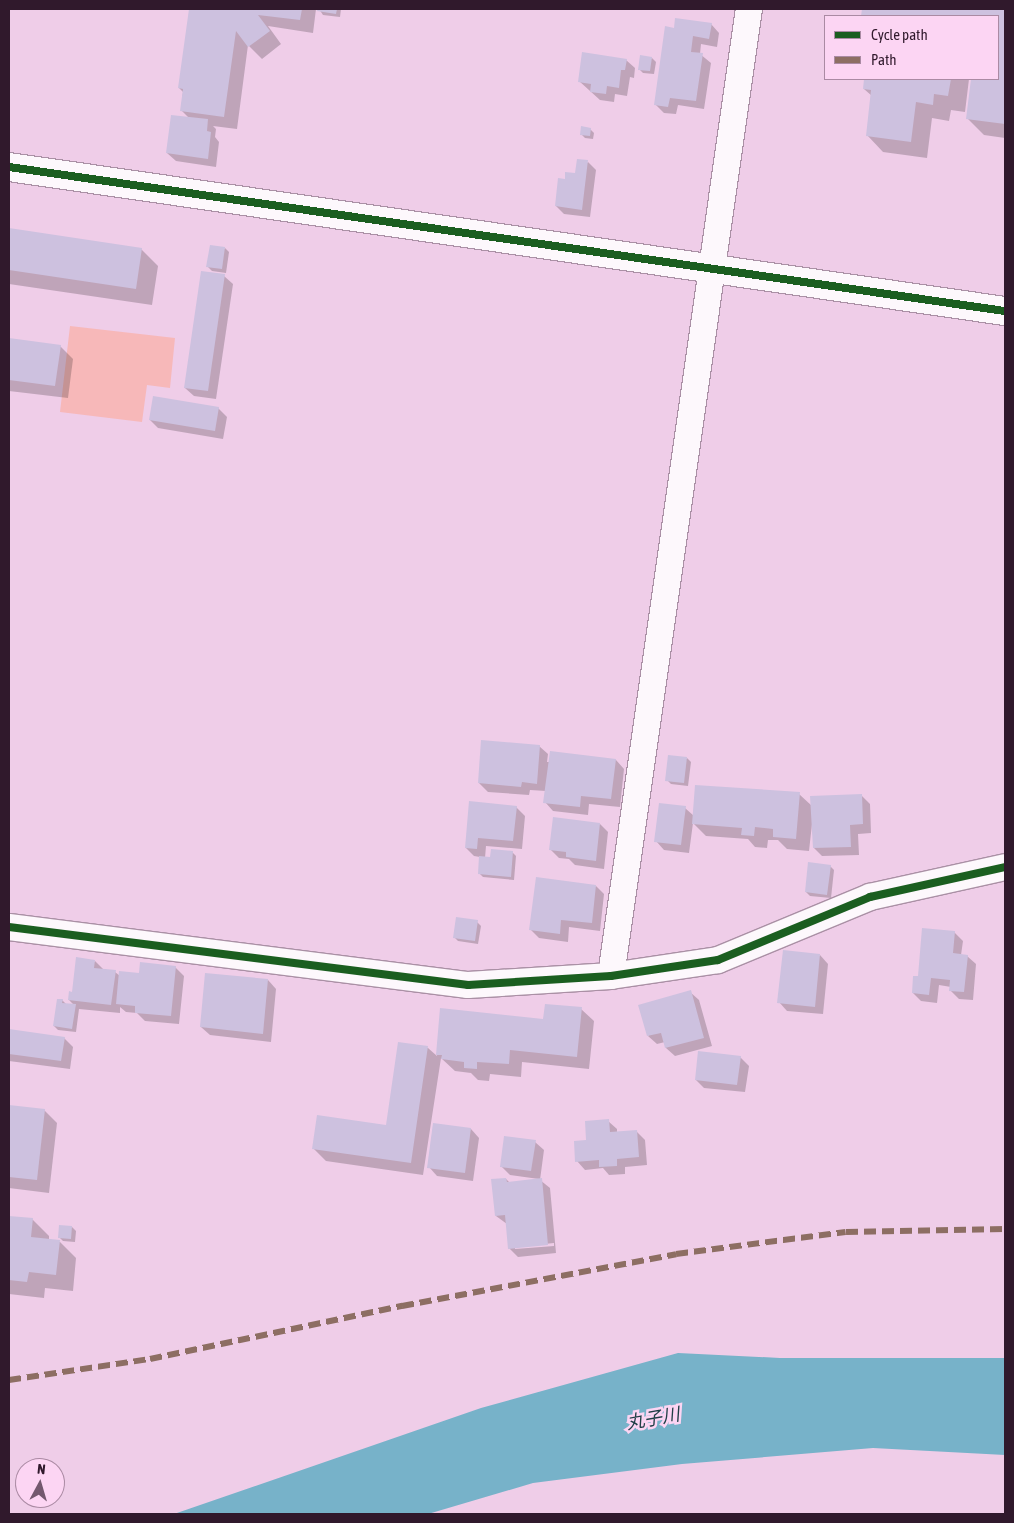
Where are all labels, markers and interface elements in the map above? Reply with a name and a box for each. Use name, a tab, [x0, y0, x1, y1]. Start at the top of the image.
legend	[824, 15, 999, 80]
text: Cycle path	[871, 26, 928, 43]
text: Path	[871, 51, 897, 68]
water label: 丸子川	[625, 1404, 681, 1434]
north arrow	[15, 1458, 65, 1508]
text: N	[37, 1461, 46, 1477]

